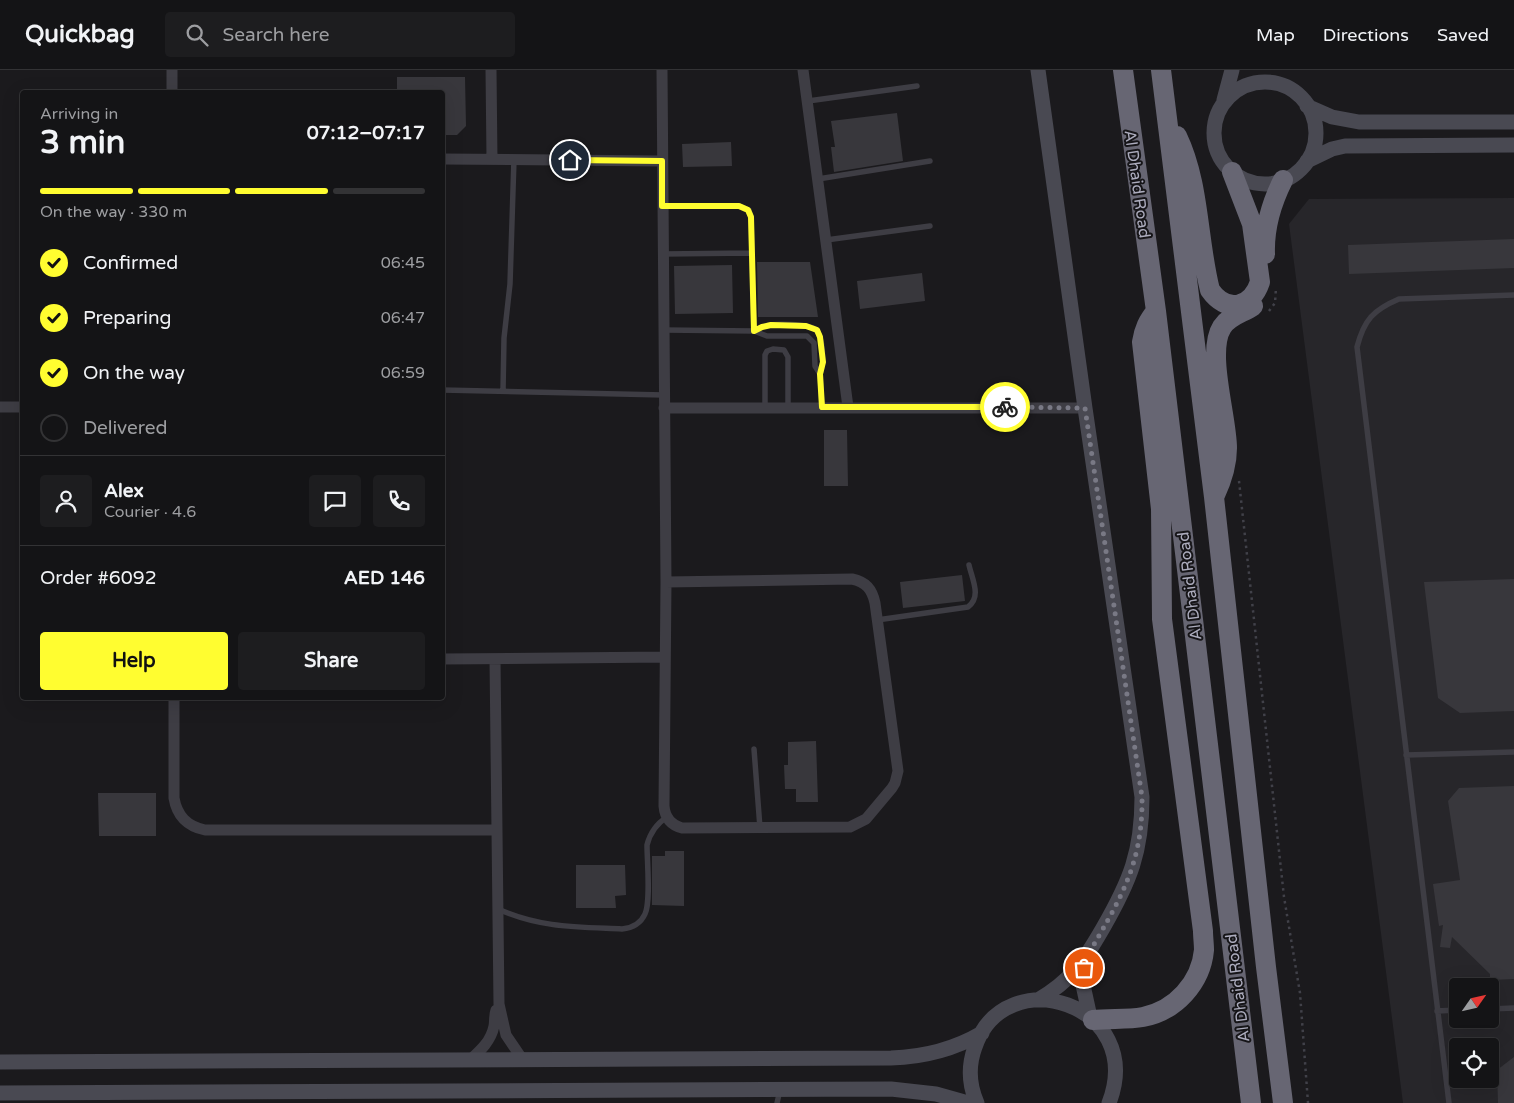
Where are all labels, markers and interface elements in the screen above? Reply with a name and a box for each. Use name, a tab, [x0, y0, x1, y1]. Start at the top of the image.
search box	[165, 12, 515, 57]
text: Quickbag	[25, 20, 135, 49]
icon: search	[183, 21, 211, 49]
text: Search here	[223, 24, 329, 46]
text: Map	[1256, 24, 1295, 46]
text: Directions	[1323, 24, 1409, 46]
text: Saved	[1437, 24, 1489, 46]
text: Arriving in	[40, 104, 118, 124]
text: 07:12–07:17	[307, 122, 425, 144]
text: 3 min	[40, 124, 125, 162]
street label: Al Dhaid Road	[1120, 129, 1155, 240]
pin	[549, 139, 591, 181]
icon: home	[556, 146, 584, 174]
text: On the way · 330 m	[40, 202, 187, 222]
icon: check	[40, 249, 68, 277]
text: Confirmed	[83, 252, 178, 274]
text: 06:45	[381, 253, 425, 273]
icon: check	[40, 304, 68, 332]
text: Preparing	[83, 307, 172, 329]
text: 06:47	[381, 308, 425, 328]
icon: check	[40, 359, 68, 387]
text: On the way	[83, 362, 185, 384]
text: 06:59	[381, 363, 425, 383]
courier	[980, 382, 1030, 432]
icon: bike	[991, 393, 1019, 421]
text: Delivered	[83, 417, 168, 439]
button: person	[40, 475, 92, 527]
button: chat	[309, 475, 361, 527]
button: phone	[373, 475, 425, 527]
text: Alex	[104, 480, 144, 502]
text: Courier · 4.6	[104, 502, 196, 522]
street label: Al Dhaid Road	[1173, 531, 1207, 641]
text: Order #6092	[40, 567, 157, 589]
text: AED 146	[344, 567, 425, 589]
button: Help	[40, 632, 228, 690]
button: Share	[238, 632, 425, 690]
street label: Al Dhaid Road	[1221, 933, 1255, 1043]
pin	[1063, 947, 1105, 989]
icon: bag	[1070, 954, 1098, 982]
north arrow	[1449, 978, 1499, 1028]
map controls	[1449, 978, 1499, 1088]
button: locate	[1449, 1038, 1499, 1088]

